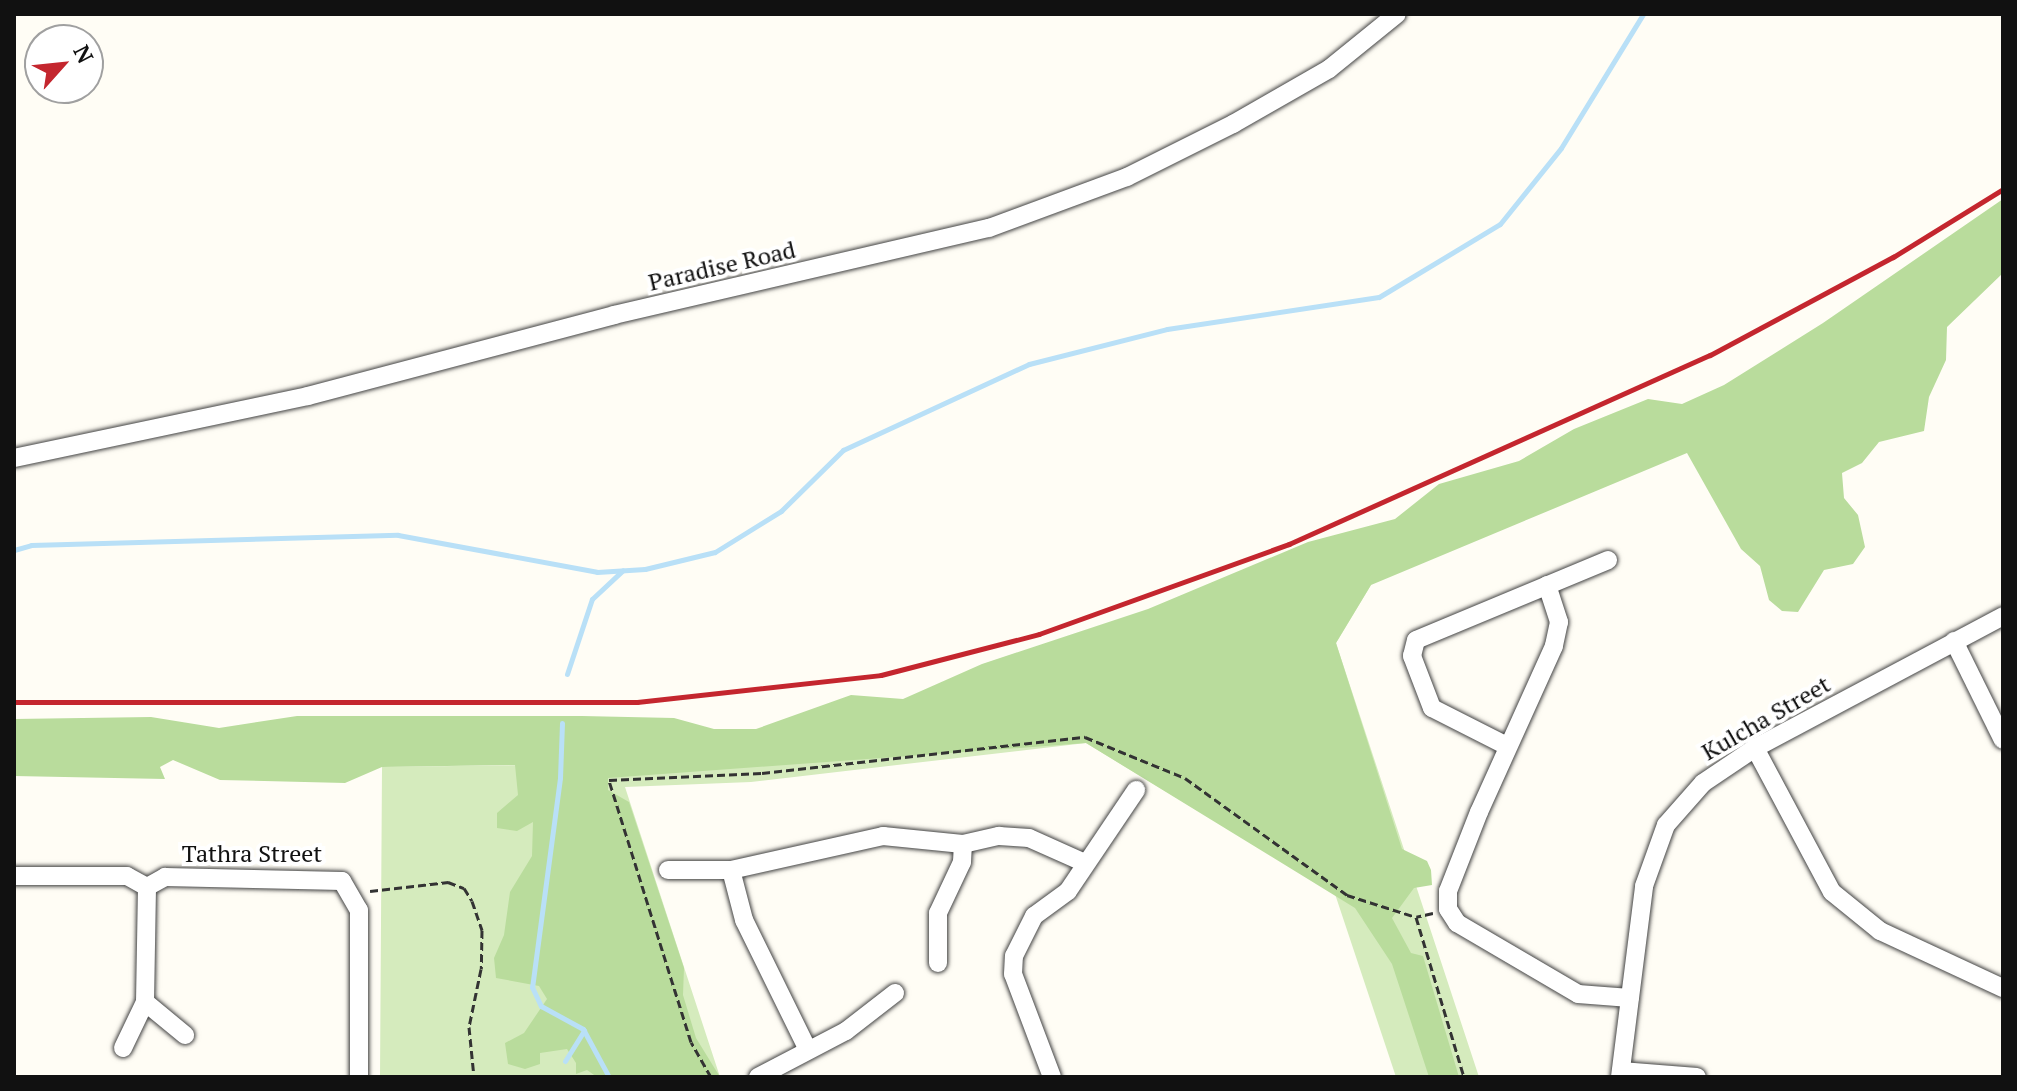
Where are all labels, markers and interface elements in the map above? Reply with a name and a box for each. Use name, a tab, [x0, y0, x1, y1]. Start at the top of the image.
north arrow	[24, 24, 104, 104]
text: N	[67, 40, 101, 68]
street label: Paradise Road	[646, 235, 798, 297]
street label: Kulcha Street	[1697, 670, 1835, 766]
street label: Tathra Street	[182, 840, 322, 868]

